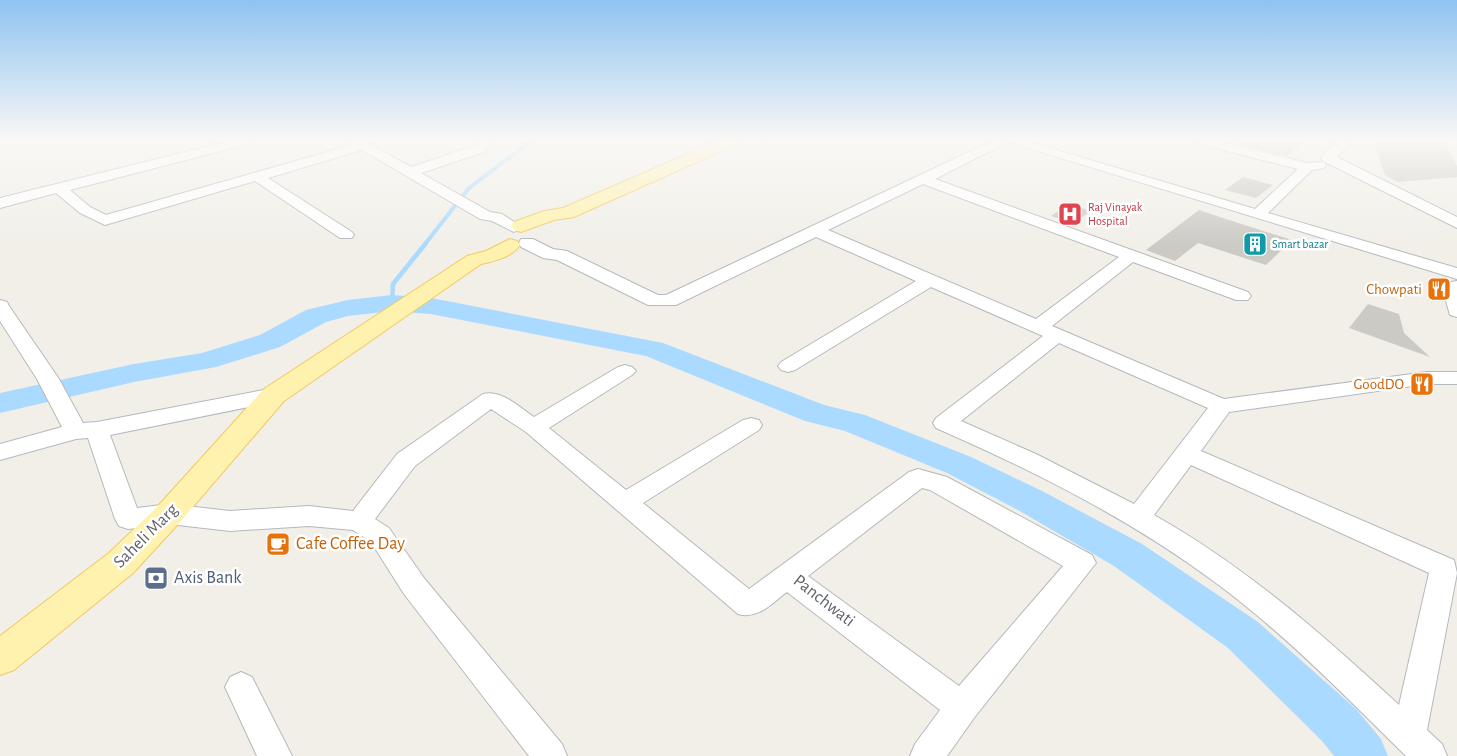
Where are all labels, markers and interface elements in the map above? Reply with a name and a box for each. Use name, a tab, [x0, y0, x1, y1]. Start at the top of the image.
hospital icon: Raj Vinayak Hospital	[1057, 201, 1083, 227]
place label: Raj Vinayak Hospital	[1088, 201, 1143, 227]
building icon: Smart bazar	[1242, 231, 1268, 257]
place label: Smart bazar	[1272, 238, 1328, 250]
restaurant icon: Chowpati	[1426, 276, 1452, 302]
place label: Chowpati	[1366, 282, 1422, 297]
restaurant icon: GoodDO	[1409, 371, 1435, 397]
place label: GoodDO	[1354, 377, 1404, 392]
street label: Saheli Marg	[110, 500, 182, 572]
cafe icon: Cafe Coffee Day	[265, 531, 291, 557]
place label: Cafe Coffee Day	[296, 535, 405, 553]
bank icon: Axis Bank	[143, 565, 169, 591]
place label: Axis Bank	[174, 569, 242, 587]
street label: Panchwati	[790, 572, 858, 630]

